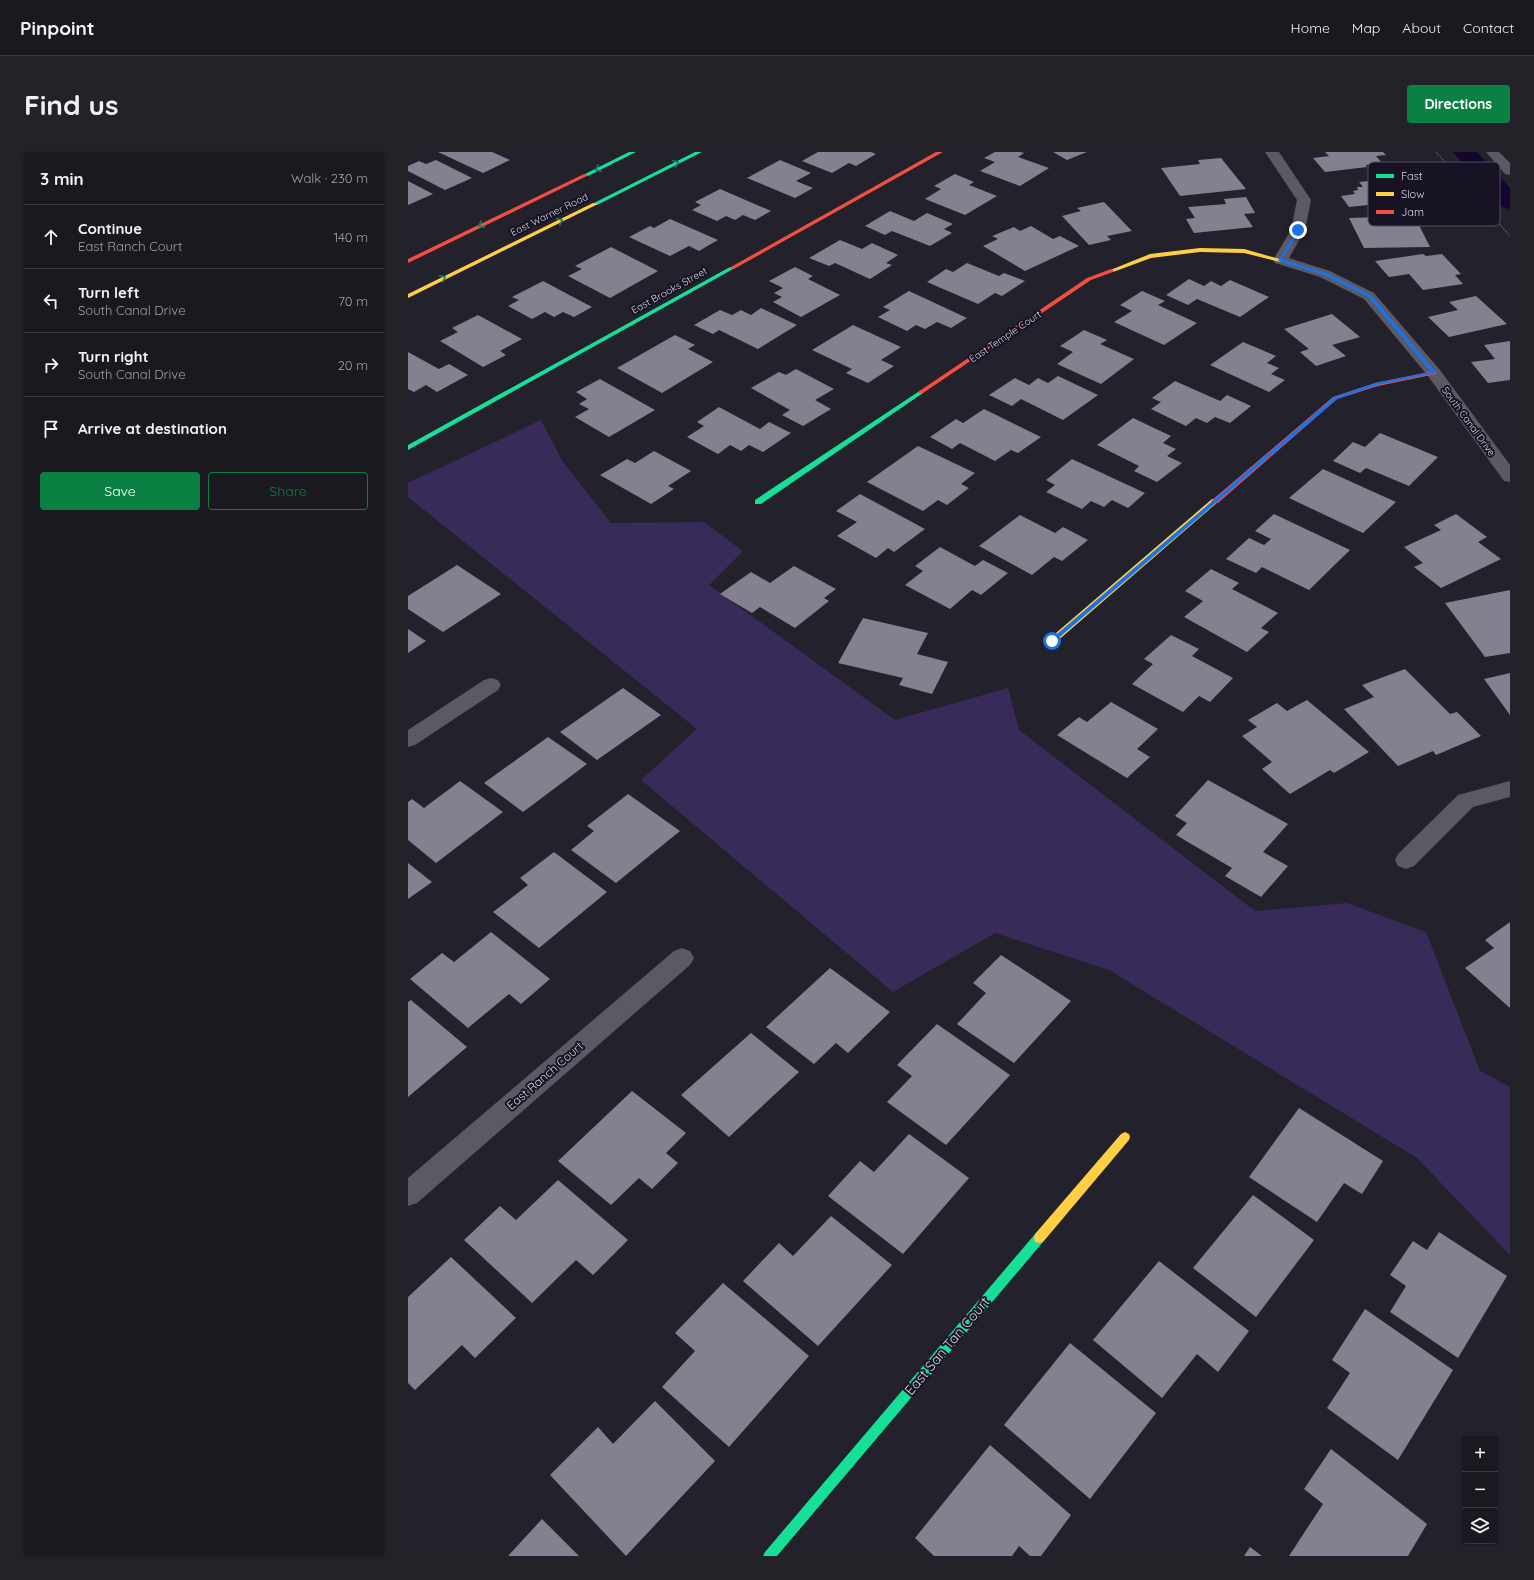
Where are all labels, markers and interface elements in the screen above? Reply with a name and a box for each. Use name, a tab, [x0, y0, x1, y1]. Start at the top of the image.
text: Pinpoint	[20, 16, 95, 40]
text: Home	[1291, 19, 1330, 37]
text: Map	[1352, 19, 1380, 37]
text: About	[1402, 19, 1441, 37]
text: Contact	[1463, 19, 1514, 37]
button: Directions	[1407, 85, 1510, 123]
text: Find us	[24, 87, 118, 122]
one-way arrow	[672, 160, 679, 168]
legend	[1368, 162, 1500, 226]
one-way arrow	[595, 164, 603, 172]
text: 3 min	[40, 168, 84, 189]
text: Fast	[1401, 169, 1423, 183]
text: Walk · 230 m	[291, 170, 368, 186]
text: Slow	[1401, 187, 1425, 201]
street label: East Warner Road	[508, 190, 590, 239]
text: Jam	[1401, 205, 1424, 219]
one-way arrow	[555, 218, 563, 226]
text: Continue	[78, 219, 142, 238]
one-way arrow	[478, 220, 486, 228]
route end	[1289, 221, 1307, 239]
icon: ahead	[40, 226, 62, 248]
text: 140 m	[333, 229, 368, 245]
text: East Ranch Court	[78, 238, 182, 254]
street label: East Brooks Street	[629, 264, 710, 317]
one-way arrow	[439, 276, 446, 283]
text: Turn left	[78, 283, 140, 302]
icon: left	[40, 290, 62, 312]
text: 70 m	[338, 293, 368, 309]
text: South Canal Drive	[78, 302, 185, 318]
street label: East Temple Court	[967, 307, 1044, 365]
text: Turn right	[78, 347, 149, 366]
icon: right	[40, 354, 62, 376]
text: 20 m	[338, 357, 368, 373]
text: South Canal Drive	[78, 366, 185, 382]
street label: South Canal Drive	[1439, 384, 1498, 459]
icon: arrive	[40, 418, 62, 440]
text: Arrive at destination	[78, 419, 227, 438]
button: Save	[40, 472, 200, 510]
button: Share	[208, 472, 368, 510]
route start	[1043, 632, 1061, 650]
street label: East Ranch Court	[503, 1038, 586, 1113]
street label: East San Tan Court	[901, 1293, 994, 1399]
map controls	[1462, 1436, 1498, 1544]
button: +	[1462, 1436, 1498, 1472]
button: −	[1462, 1472, 1498, 1508]
button: layers	[1462, 1508, 1498, 1544]

